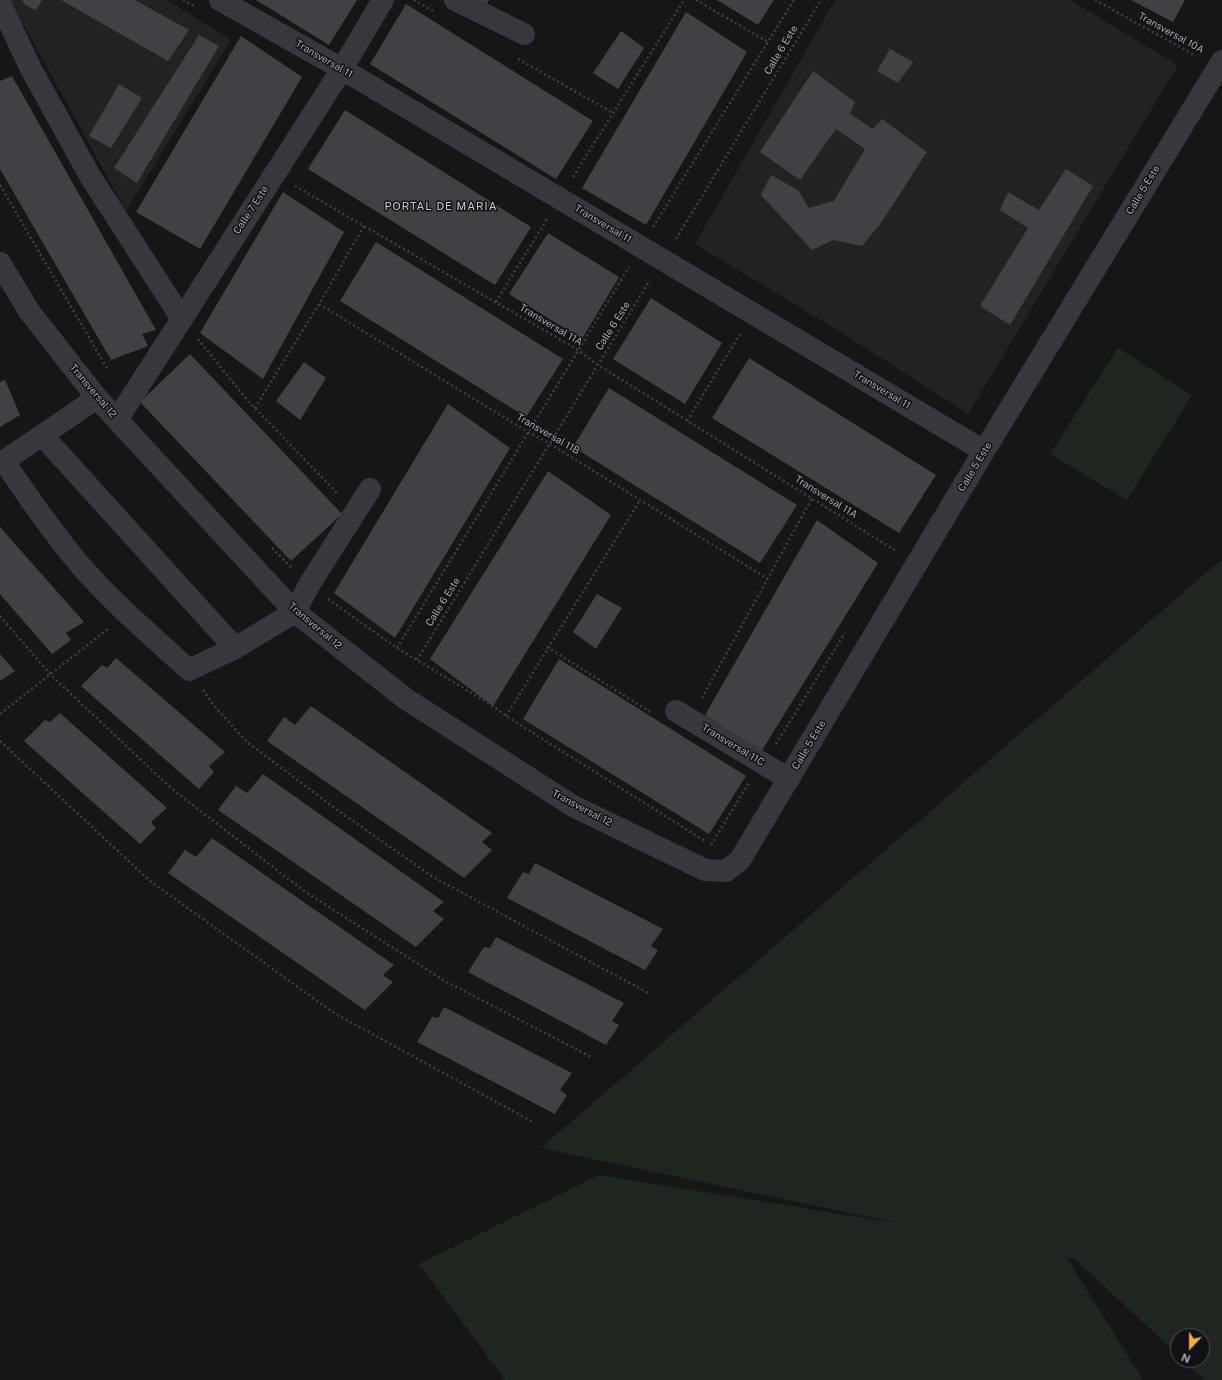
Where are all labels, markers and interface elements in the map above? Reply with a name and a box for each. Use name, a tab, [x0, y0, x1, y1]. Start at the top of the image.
street label: Transversal 10A	[1136, 10, 1206, 56]
street label: Calle 6 Este	[762, 23, 800, 77]
street label: Transversal 11	[293, 38, 355, 80]
street label: Calle 5 Este	[1124, 163, 1162, 217]
street label: Calle 7 Este	[231, 184, 271, 236]
district label: PORTAL DE MARIA	[385, 200, 497, 214]
street label: Transversal 11	[572, 202, 634, 246]
street label: Calle 6 Este	[593, 299, 633, 353]
street label: Transversal 11A	[517, 301, 585, 349]
street label: Transversal 12	[67, 362, 119, 420]
street label: Transversal 11	[851, 368, 913, 412]
street label: Transversal 11B	[514, 411, 582, 457]
street label: Calle 5 Este	[956, 440, 994, 494]
street label: Transversal 11A	[793, 473, 859, 521]
street label: Calle 6 Este	[423, 575, 463, 629]
street label: Transversal 12	[286, 600, 344, 652]
street label: Calle 5 Este	[790, 718, 828, 772]
street label: Transversal 11C	[699, 722, 767, 768]
street label: Transversal 12	[550, 787, 614, 829]
north arrow	[1170, 1328, 1210, 1368]
text: N	[1180, 1351, 1192, 1365]

